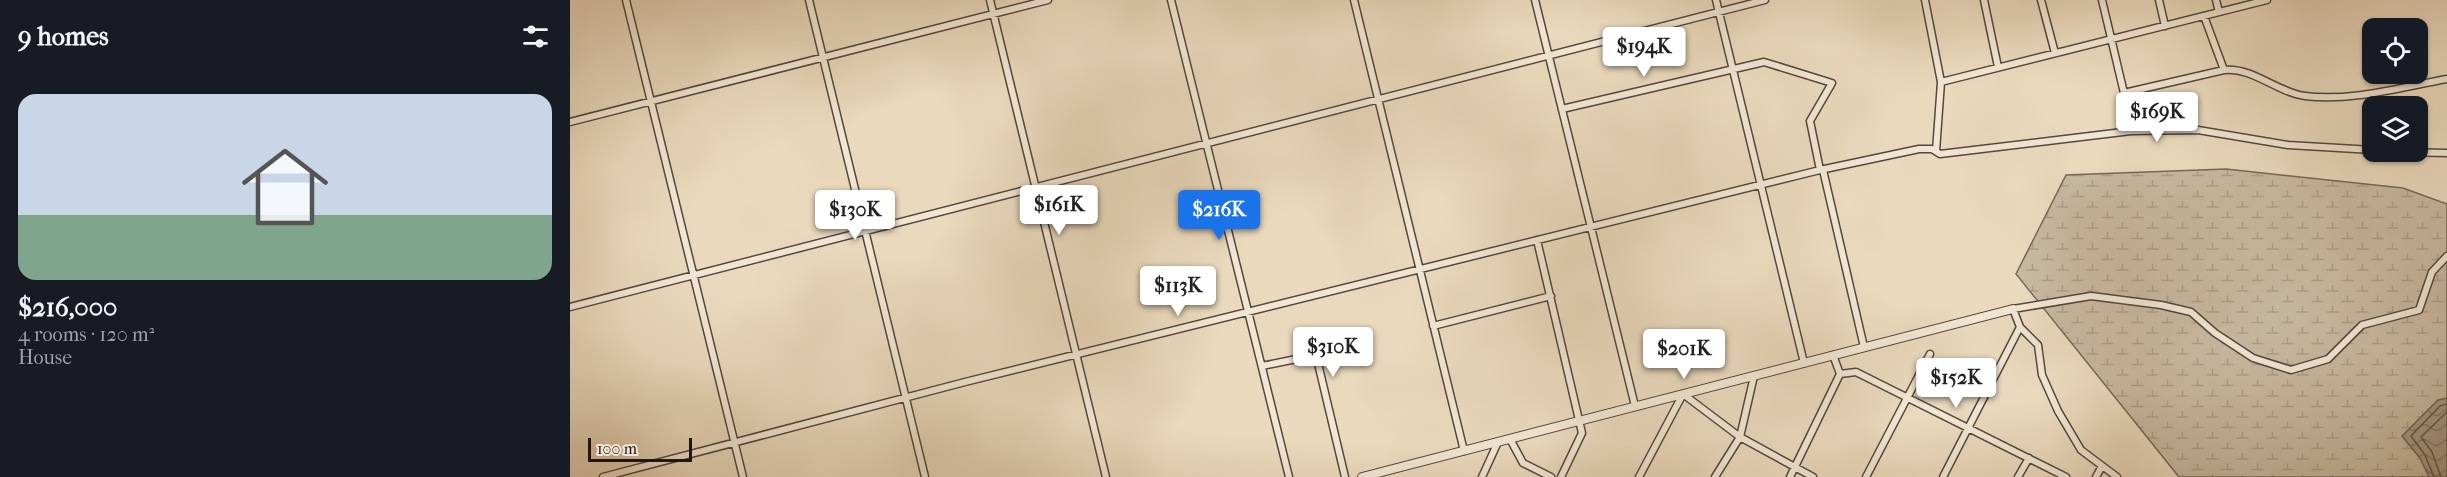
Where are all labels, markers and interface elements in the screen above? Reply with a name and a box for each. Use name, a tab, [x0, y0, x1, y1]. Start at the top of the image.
map controls	[2362, 18, 2428, 162]
button: locate	[2362, 18, 2428, 84]
icon: filters	[519, 20, 552, 53]
text: 9 homes	[18, 21, 109, 52]
pin: $194K	[1602, 27, 1686, 78]
text: $194K	[1617, 35, 1671, 58]
pin: $169K	[2115, 92, 2199, 143]
button: layers	[2362, 96, 2428, 162]
text: $169K	[2130, 100, 2184, 123]
icon: home	[231, 133, 339, 241]
pin: $161K	[1017, 185, 1101, 236]
pin: $130K	[813, 190, 897, 241]
pin: $216K	[1177, 190, 1261, 241]
text: $161K	[1034, 193, 1084, 216]
text: $130K	[829, 198, 881, 221]
text: $216K	[1192, 198, 1246, 221]
pin: $113K	[1136, 266, 1220, 317]
text: $113K	[1154, 274, 1202, 297]
text: $216,000	[18, 292, 117, 323]
text: 4 rooms · 120 m²	[18, 323, 154, 346]
pin: $310K	[1291, 327, 1375, 378]
pin: $201K	[1642, 329, 1726, 380]
text: $310K	[1307, 335, 1359, 358]
text: $201K	[1657, 337, 1711, 360]
text: House	[18, 346, 72, 369]
pin: $152K	[1914, 358, 1998, 409]
text: $152K	[1930, 366, 1982, 389]
scale bar	[588, 435, 692, 462]
text: 100 m	[597, 439, 637, 458]

